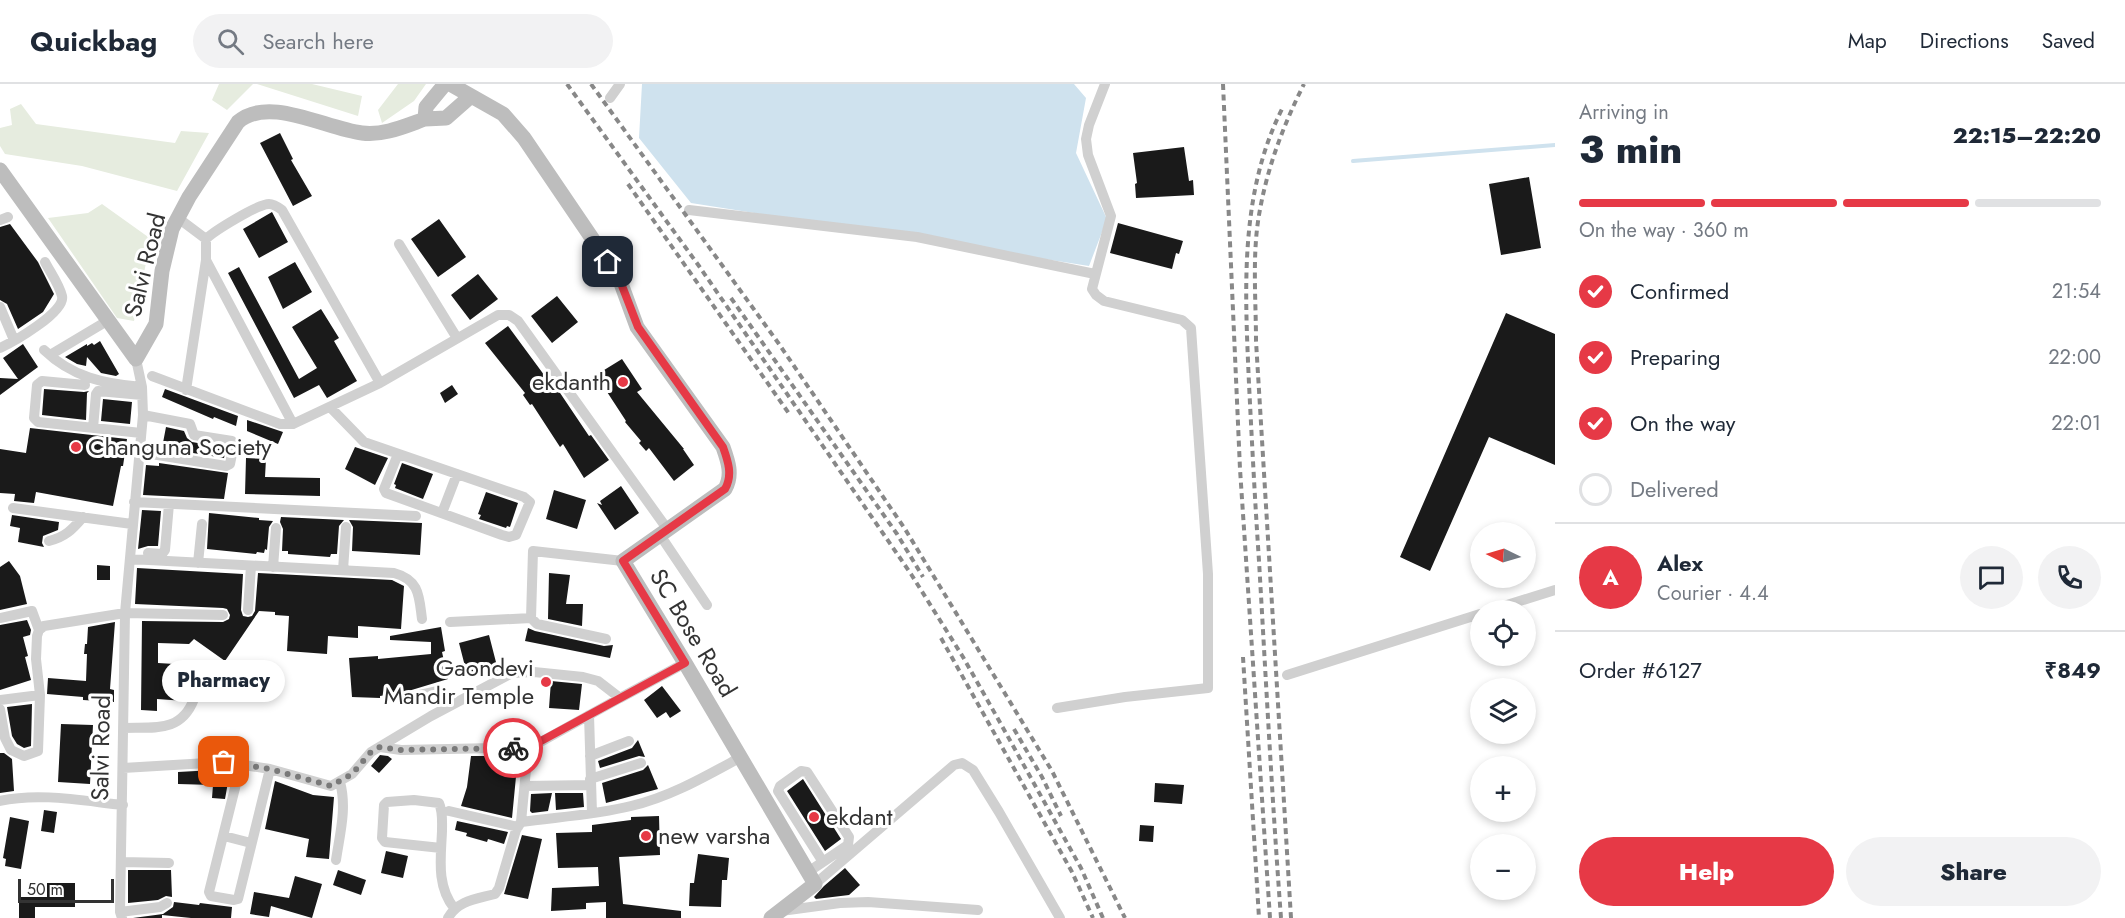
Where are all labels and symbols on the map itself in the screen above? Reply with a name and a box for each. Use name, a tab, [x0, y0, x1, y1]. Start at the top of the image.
street label: Salvi Road	[115, 209, 174, 321]
pin	[582, 236, 633, 287]
place label: ekdanth	[532, 364, 611, 399]
marker: ekdanth	[616, 375, 630, 389]
place label: Changuna Society	[88, 429, 272, 464]
marker: Changuna Society	[69, 440, 83, 454]
north arrow	[1470, 522, 1536, 588]
street label: SC Bose Road	[641, 562, 746, 704]
place label: Gaondevi Mandir Temple	[384, 650, 534, 713]
callout: Pharmacy	[162, 660, 286, 702]
marker: Gaondevi Mandir Temple	[539, 675, 553, 689]
street label: Salvi Road	[82, 695, 119, 801]
courier	[483, 718, 543, 778]
pin	[198, 736, 249, 787]
place label: ekdant	[826, 799, 893, 834]
marker: ekdant	[807, 810, 821, 824]
place label: new varsha	[658, 818, 770, 853]
marker: new varsha	[639, 829, 653, 843]
scale bar	[18, 876, 114, 904]

